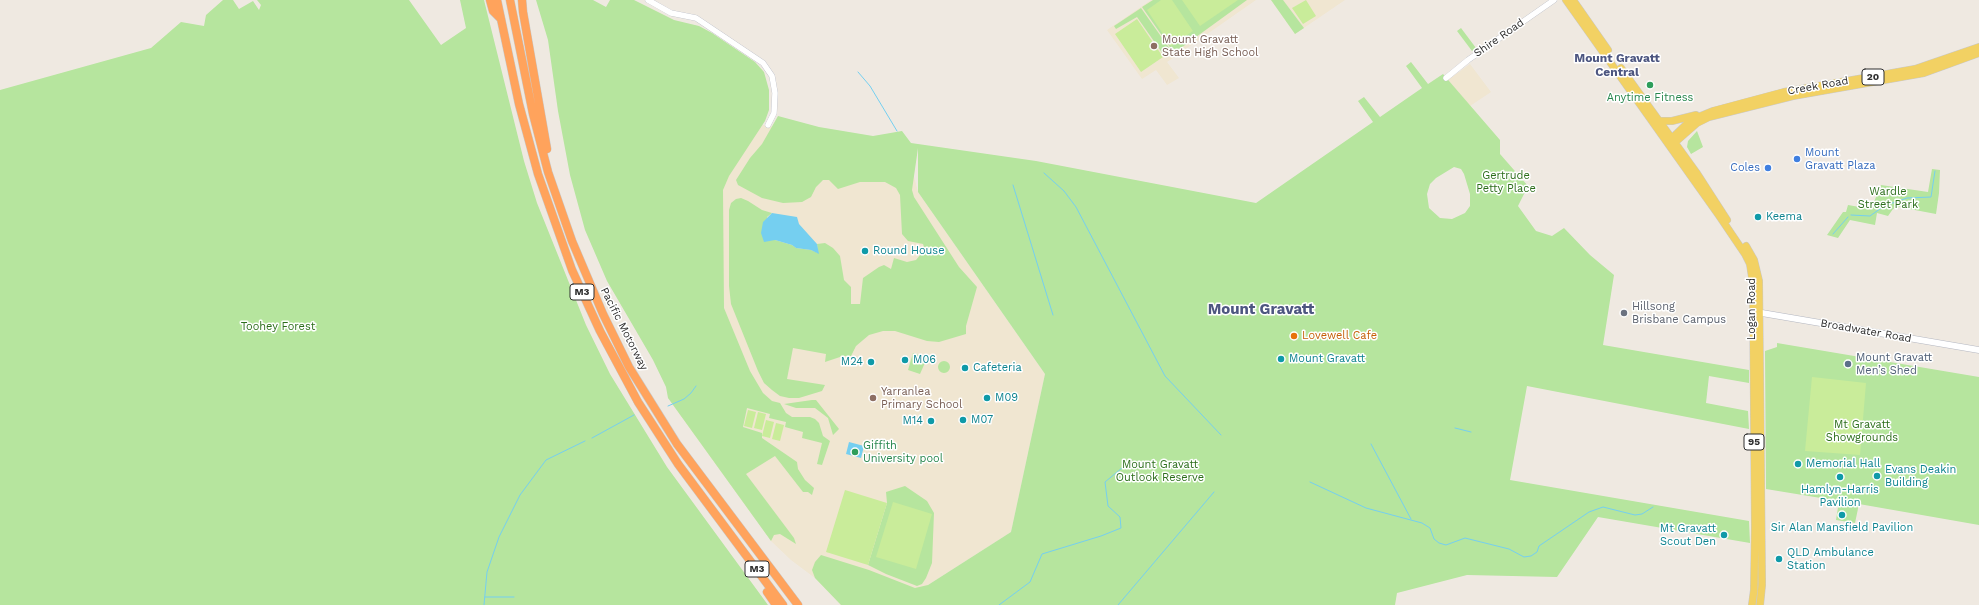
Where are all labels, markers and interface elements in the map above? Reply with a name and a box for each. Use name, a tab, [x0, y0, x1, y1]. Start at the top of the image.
street label: Shire Road	[1471, 16, 1527, 60]
place label: Mount Gravatt State High School	[1162, 33, 1258, 59]
marker: Mount Gravatt State High School	[1149, 41, 1159, 51]
district label: Mount Gravatt Central	[1574, 51, 1660, 79]
road number: 20	[1862, 69, 1884, 85]
street label: Creek Road	[1787, 74, 1849, 98]
marker: Anytime Fitness	[1645, 80, 1655, 90]
place label: Anytime Fitness	[1607, 91, 1693, 105]
place label: Mount Gravatt Plaza	[1805, 146, 1876, 172]
marker: Mount Gravatt Plaza	[1792, 154, 1802, 164]
place label: Coles	[1730, 161, 1760, 175]
marker: Coles	[1763, 163, 1773, 173]
park label: Gertrude Petty Place	[1476, 169, 1536, 195]
park label: Wardle Street Park	[1858, 185, 1918, 211]
place label: Keema	[1766, 210, 1802, 224]
marker: Keema	[1753, 212, 1763, 222]
place label: Round House	[873, 244, 944, 258]
marker: Round House	[860, 246, 870, 256]
street label: Logan Road	[1745, 278, 1759, 340]
road number: M3	[570, 284, 594, 300]
street label: Pacific Motorway	[597, 285, 651, 373]
place label: Hillsong Brisbane Campus	[1632, 300, 1726, 326]
district label: Mount Gravatt	[1208, 301, 1314, 319]
marker: Hillsong Brisbane Campus	[1619, 308, 1629, 318]
street label: Broadwater Road	[1819, 316, 1913, 346]
park label: Toohey Forest	[241, 320, 315, 334]
place label: Lovewell Cafe	[1302, 329, 1377, 343]
marker: Lovewell Cafe	[1289, 331, 1299, 341]
place label: Mount Gravatt Men’s Shed	[1856, 351, 1932, 377]
place label: Mount Gravatt	[1289, 352, 1365, 366]
place label: M06	[913, 353, 936, 367]
marker: Mount Gravatt	[1276, 354, 1286, 364]
place label: M24	[841, 355, 863, 369]
marker: M06	[900, 355, 910, 365]
marker: M24	[866, 357, 876, 367]
marker: Mount Gravatt Men’s Shed	[1843, 359, 1853, 369]
place label: Cafeteria	[973, 361, 1022, 375]
marker: Cafeteria	[960, 363, 970, 373]
place label: Yarranlea Primary School	[881, 385, 962, 411]
place label: M09	[995, 391, 1018, 405]
marker: Yarranlea Primary School	[868, 393, 878, 403]
marker: M09	[982, 393, 992, 403]
place label: M07	[971, 413, 993, 427]
place label: M14	[903, 414, 923, 428]
marker: M07	[958, 415, 968, 425]
marker: M14	[926, 416, 936, 426]
park label: Mt Gravatt Showgrounds	[1826, 418, 1898, 444]
road number: 95	[1744, 434, 1764, 450]
place label: Giffith University pool	[863, 439, 943, 465]
marker: Giffith University pool	[850, 447, 860, 457]
place label: Memorial Hall	[1806, 457, 1880, 471]
park label: Mount Gravatt Outlook Reserve	[1116, 458, 1204, 484]
marker: Memorial Hall	[1793, 459, 1803, 469]
place label: Evans Deakin Building	[1885, 463, 1956, 489]
marker: Evans Deakin Building	[1872, 471, 1882, 481]
marker: Hamlyn-Harris Pavilion	[1835, 472, 1845, 482]
place label: Hamlyn-Harris Pavilion	[1801, 483, 1879, 509]
marker: Sir Alan Mansfield Pavilion	[1837, 510, 1847, 520]
place label: Sir Alan Mansfield Pavilion	[1771, 521, 1913, 535]
place label: Mt Gravatt Scout Den	[1660, 522, 1716, 548]
marker: Mt Gravatt Scout Den	[1719, 530, 1729, 540]
place label: QLD Ambulance Station	[1787, 546, 1874, 572]
marker: QLD Ambulance Station	[1774, 554, 1784, 564]
road number: M3	[745, 561, 769, 577]

